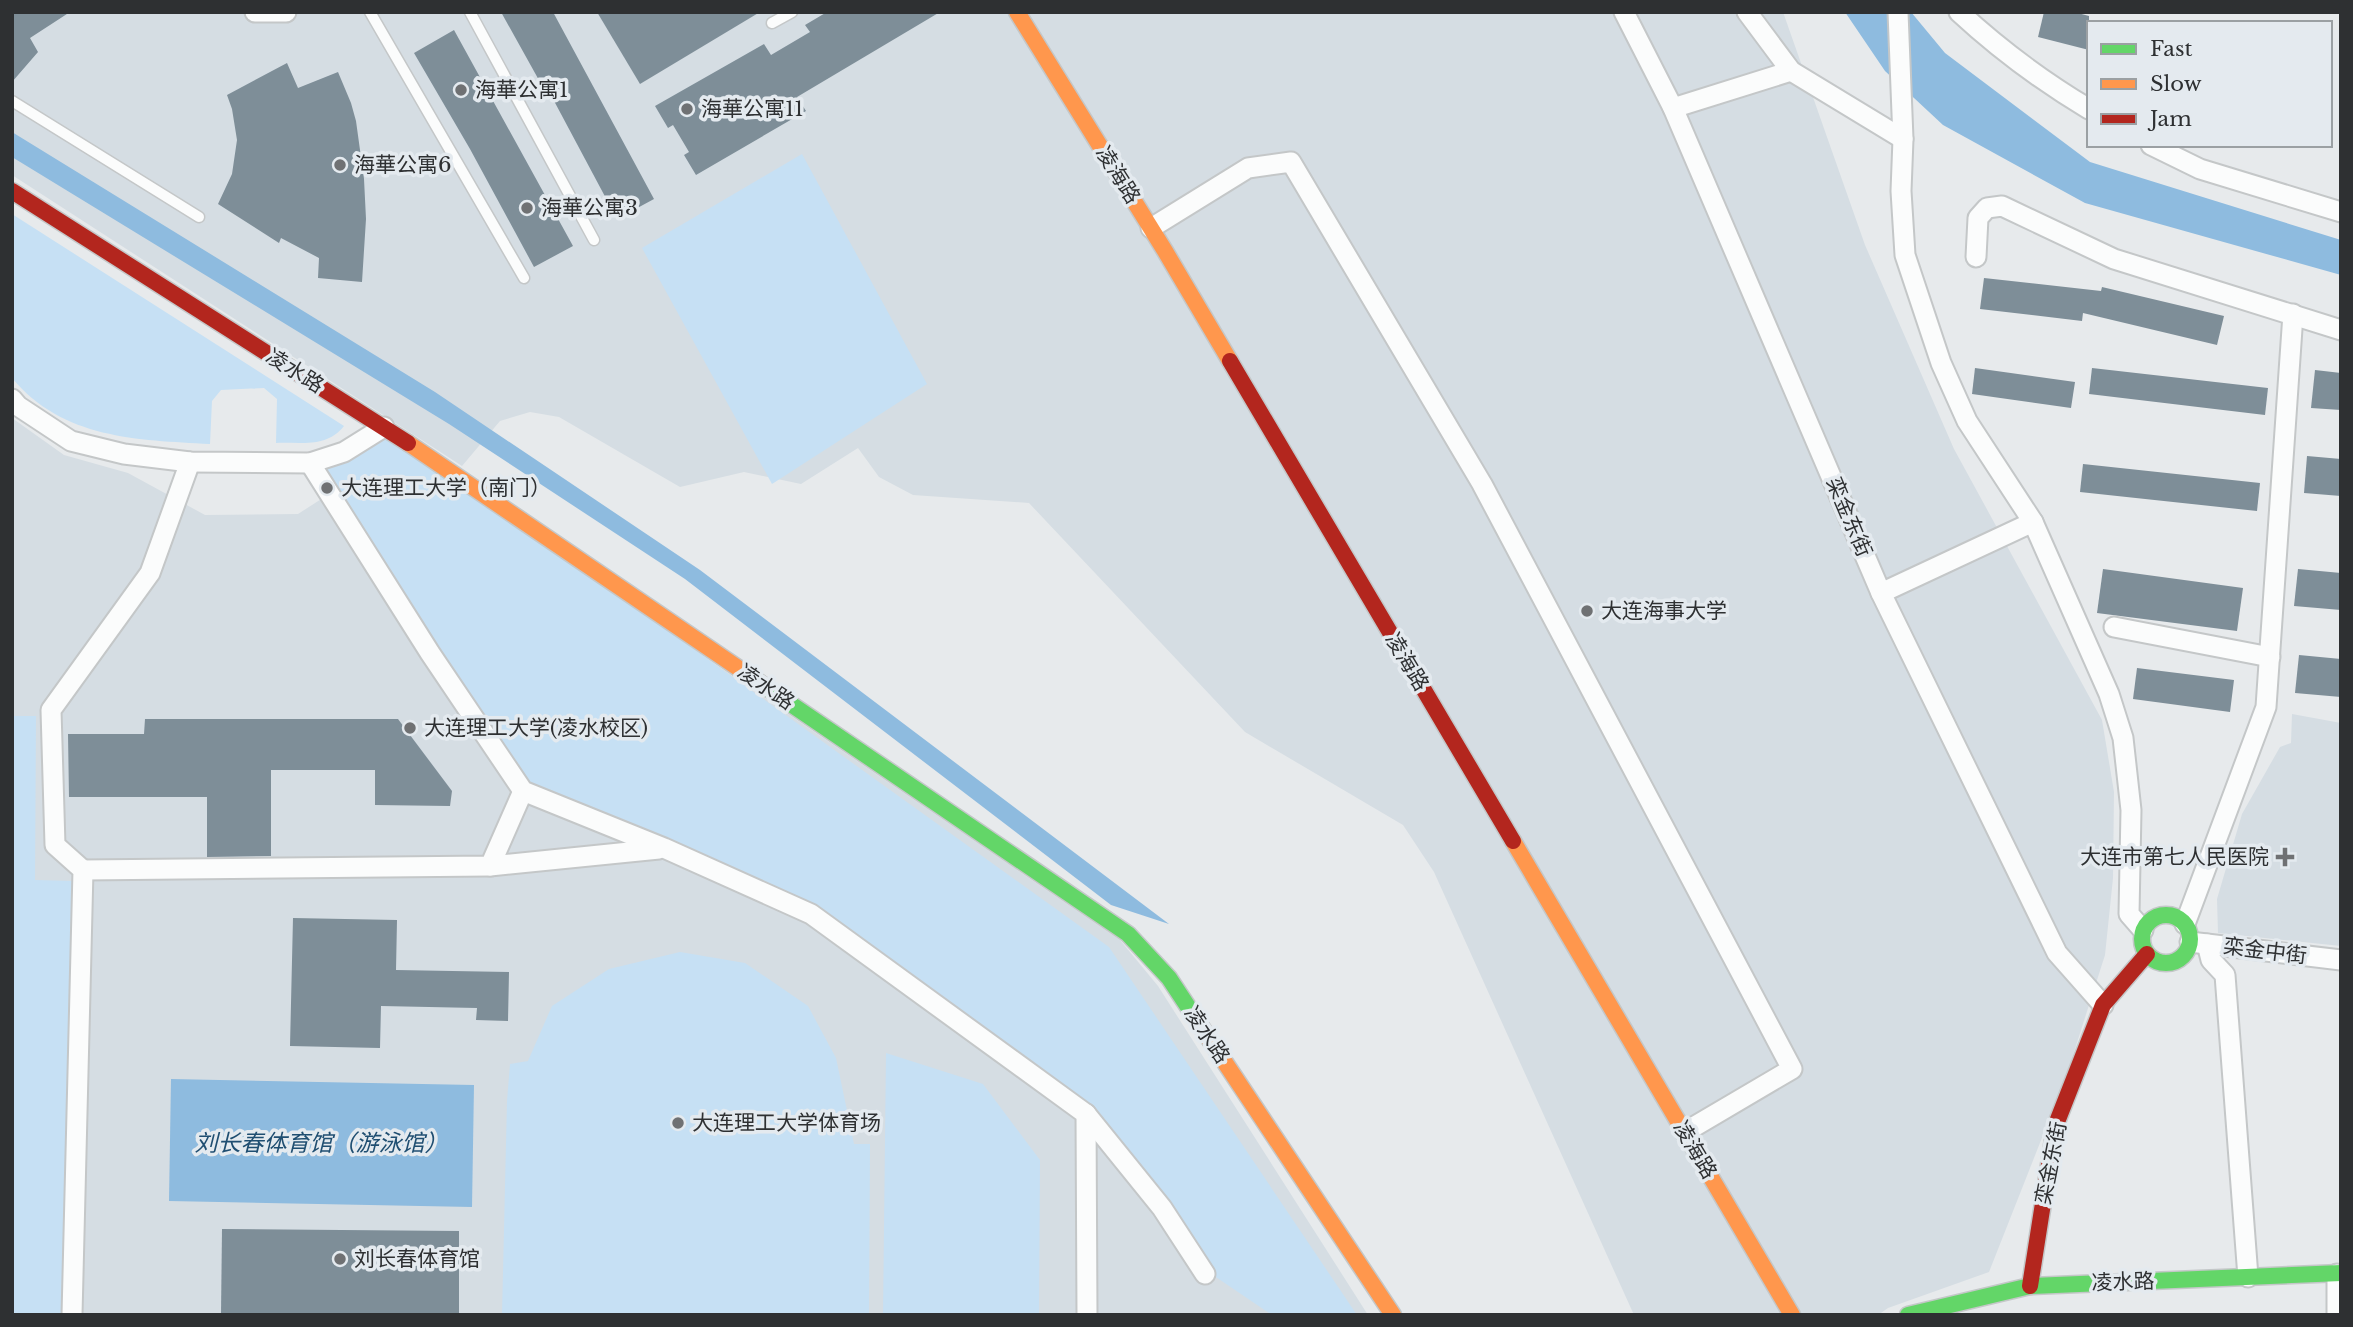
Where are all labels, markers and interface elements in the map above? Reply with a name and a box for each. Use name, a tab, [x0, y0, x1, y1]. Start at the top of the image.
legend	[2087, 21, 2332, 147]
text: Fast	[2150, 36, 2192, 62]
text: Slow	[2150, 71, 2202, 97]
place label: 海華公寓1	[475, 77, 568, 103]
marker: 海華公寓1	[453, 82, 469, 98]
place label: 海華公寓11	[701, 96, 804, 122]
marker: 海華公寓11	[679, 101, 695, 117]
text: Jam	[2147, 106, 2192, 132]
street label: 凌海路	[1090, 141, 1146, 209]
place label: 海華公寓6	[354, 152, 452, 178]
marker: 海華公寓6	[332, 157, 348, 173]
place label: 海華公寓3	[541, 195, 638, 221]
marker: 海華公寓3	[519, 200, 535, 216]
street label: 凌水路	[261, 343, 329, 399]
street label: 栾金东街	[1821, 473, 1877, 561]
place label: 大连理工大学（南门）	[341, 475, 551, 501]
marker: 大连理工大学（南门）	[319, 480, 335, 496]
place label: 大连海事大学	[1601, 598, 1727, 624]
marker: 大连海事大学	[1579, 603, 1595, 619]
street label: 凌海路	[1380, 628, 1434, 696]
street label: 凌水路	[733, 659, 799, 715]
place label: 大连理工大学(凌水校区)	[424, 715, 648, 741]
marker: 大连理工大学(凌水校区)	[402, 720, 418, 736]
place label: 大连市第七人民医院	[2080, 844, 2269, 870]
marker: 大连市第七人民医院	[2275, 847, 2295, 867]
street label: 栾金中街	[2222, 933, 2308, 969]
street label: 凌水路	[1179, 1002, 1235, 1068]
place label: 大连理工大学体育场	[692, 1110, 881, 1136]
marker: 大连理工大学体育场	[670, 1115, 686, 1131]
street label: 凌海路	[1668, 1116, 1722, 1184]
street label: 栾金东街	[2030, 1119, 2072, 1207]
water label: 刘长春体育馆（游泳馆）	[195, 1129, 448, 1157]
place label: 刘长春体育馆	[354, 1246, 480, 1272]
marker: 刘长春体育馆	[332, 1251, 348, 1267]
street label: 凌水路	[2091, 1268, 2155, 1296]

